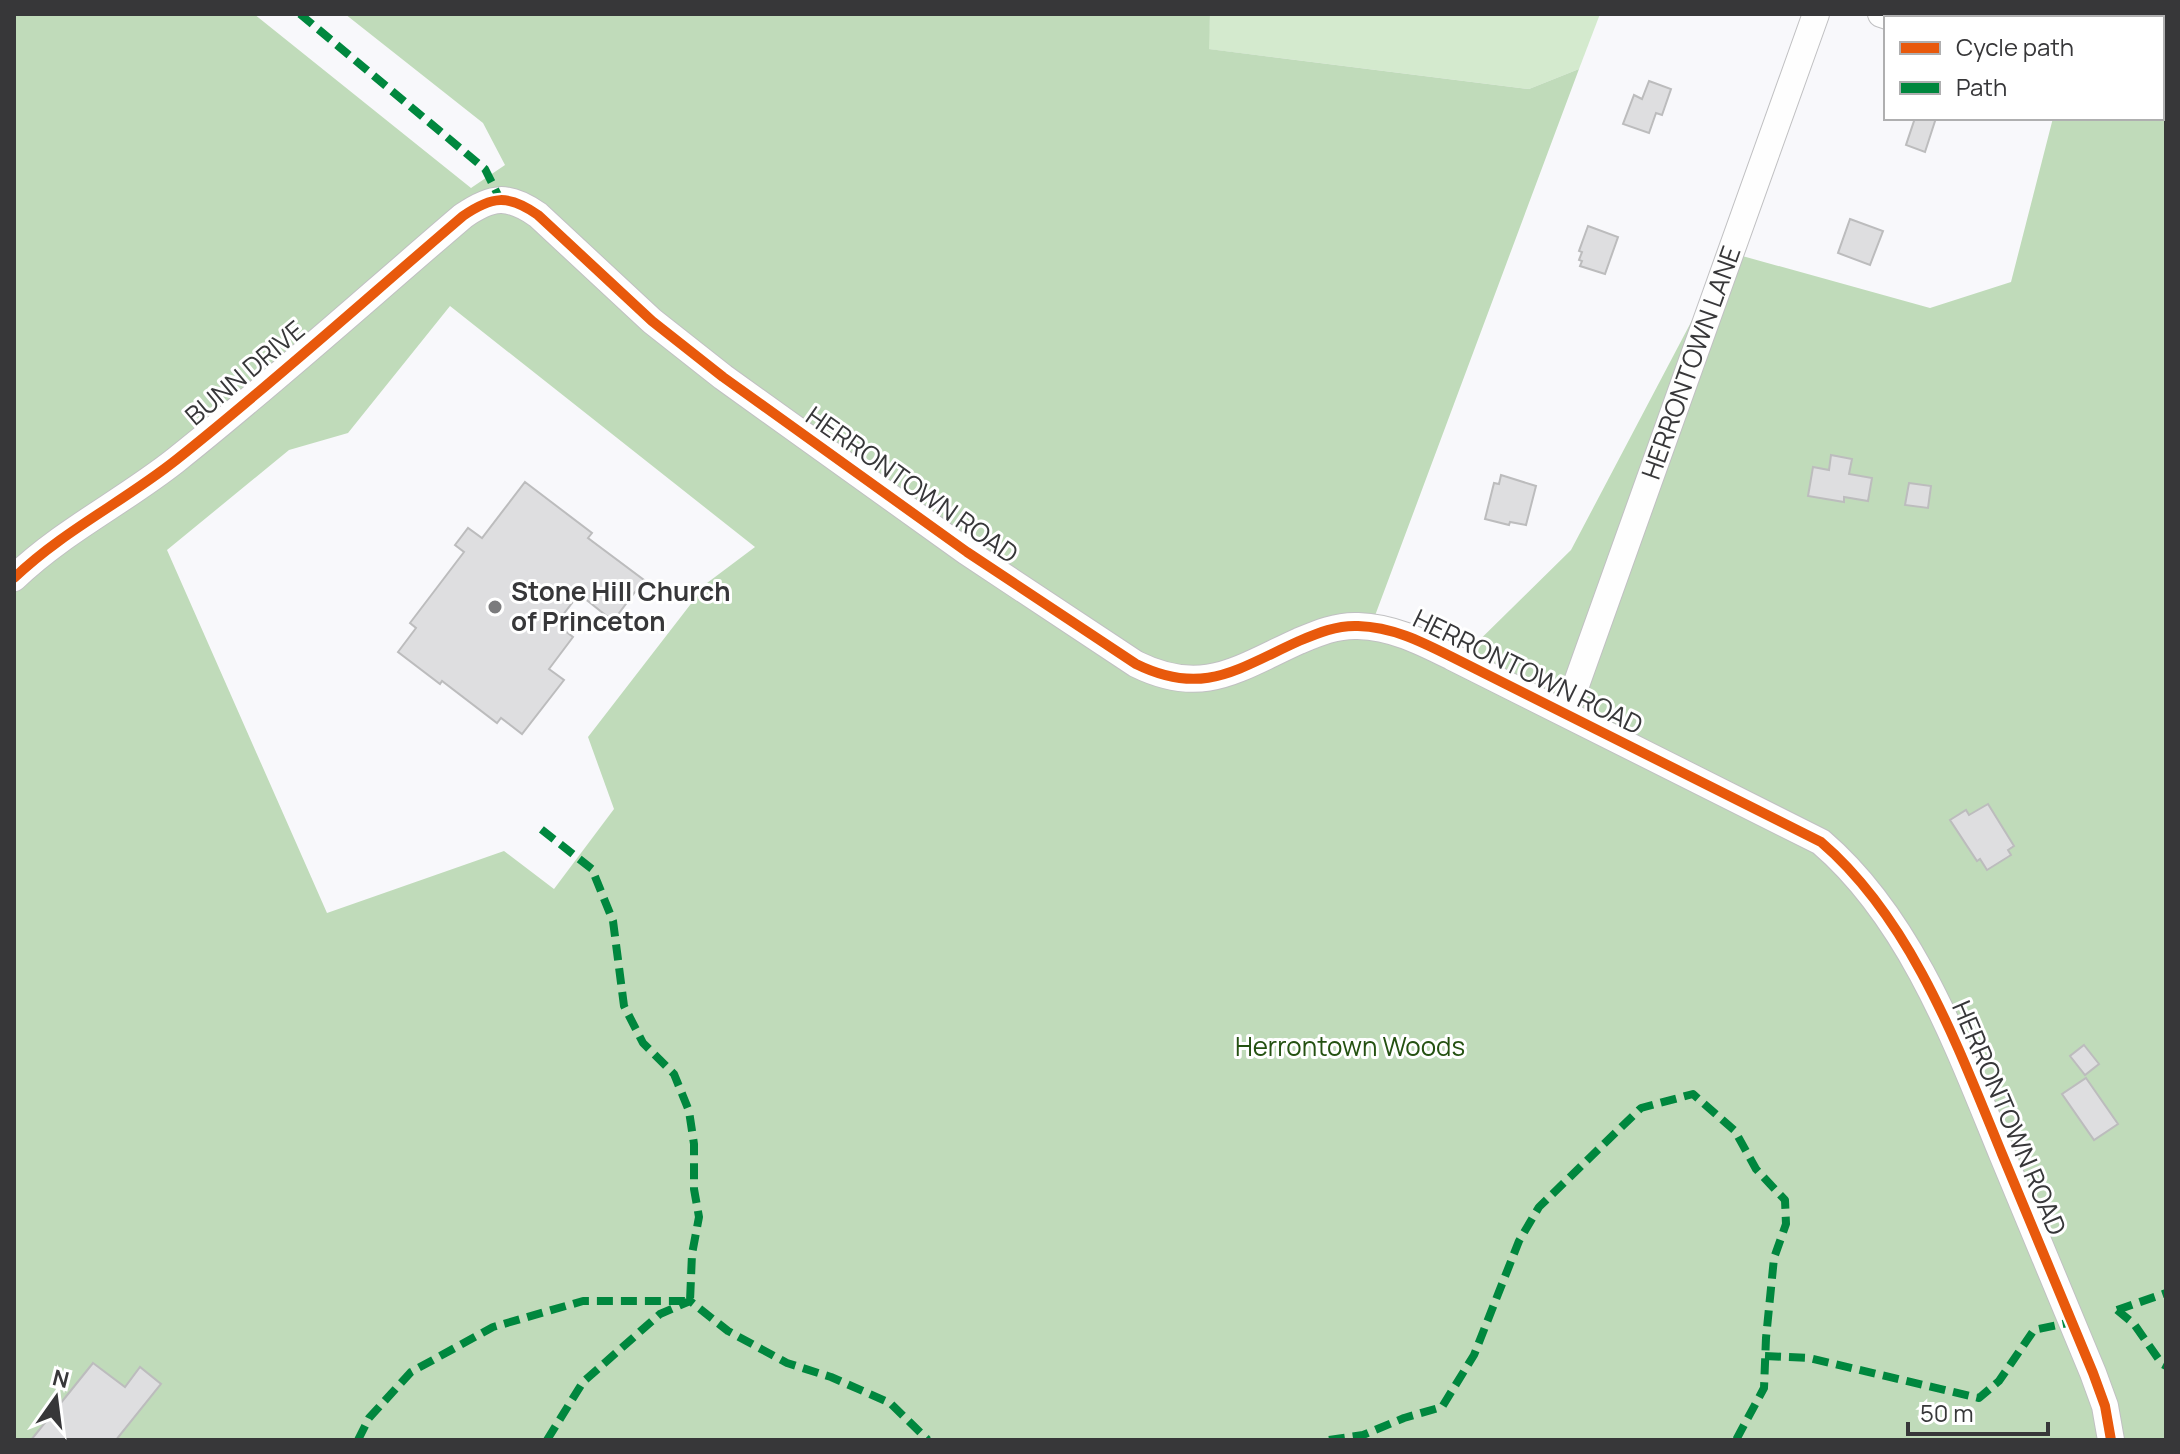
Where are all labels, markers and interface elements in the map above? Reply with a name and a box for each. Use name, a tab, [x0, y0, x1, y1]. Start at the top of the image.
legend	[1884, 16, 2164, 120]
text: Cycle path	[1956, 30, 2074, 63]
text: Path	[1956, 70, 2007, 103]
street label: HERRONTOWN LANE	[1632, 241, 1749, 484]
street label: BUNN DRIVE	[177, 312, 312, 433]
street label: HERRONTOWN ROAD	[799, 397, 1026, 571]
place label: Stone Hill Church of Princeton	[511, 573, 731, 639]
marker: Stone Hill Church of Princeton	[486, 598, 504, 616]
street label: HERRONTOWN ROAD	[1408, 600, 1649, 742]
street label: HERRONTOWN ROAD	[1944, 995, 2076, 1240]
park label: Herrontown Woods	[1235, 1028, 1465, 1064]
north arrow	[16, 1358, 96, 1438]
text: N	[50, 1362, 72, 1395]
scale bar	[1908, 1386, 2048, 1436]
text: 50 m	[1920, 1396, 1974, 1429]

